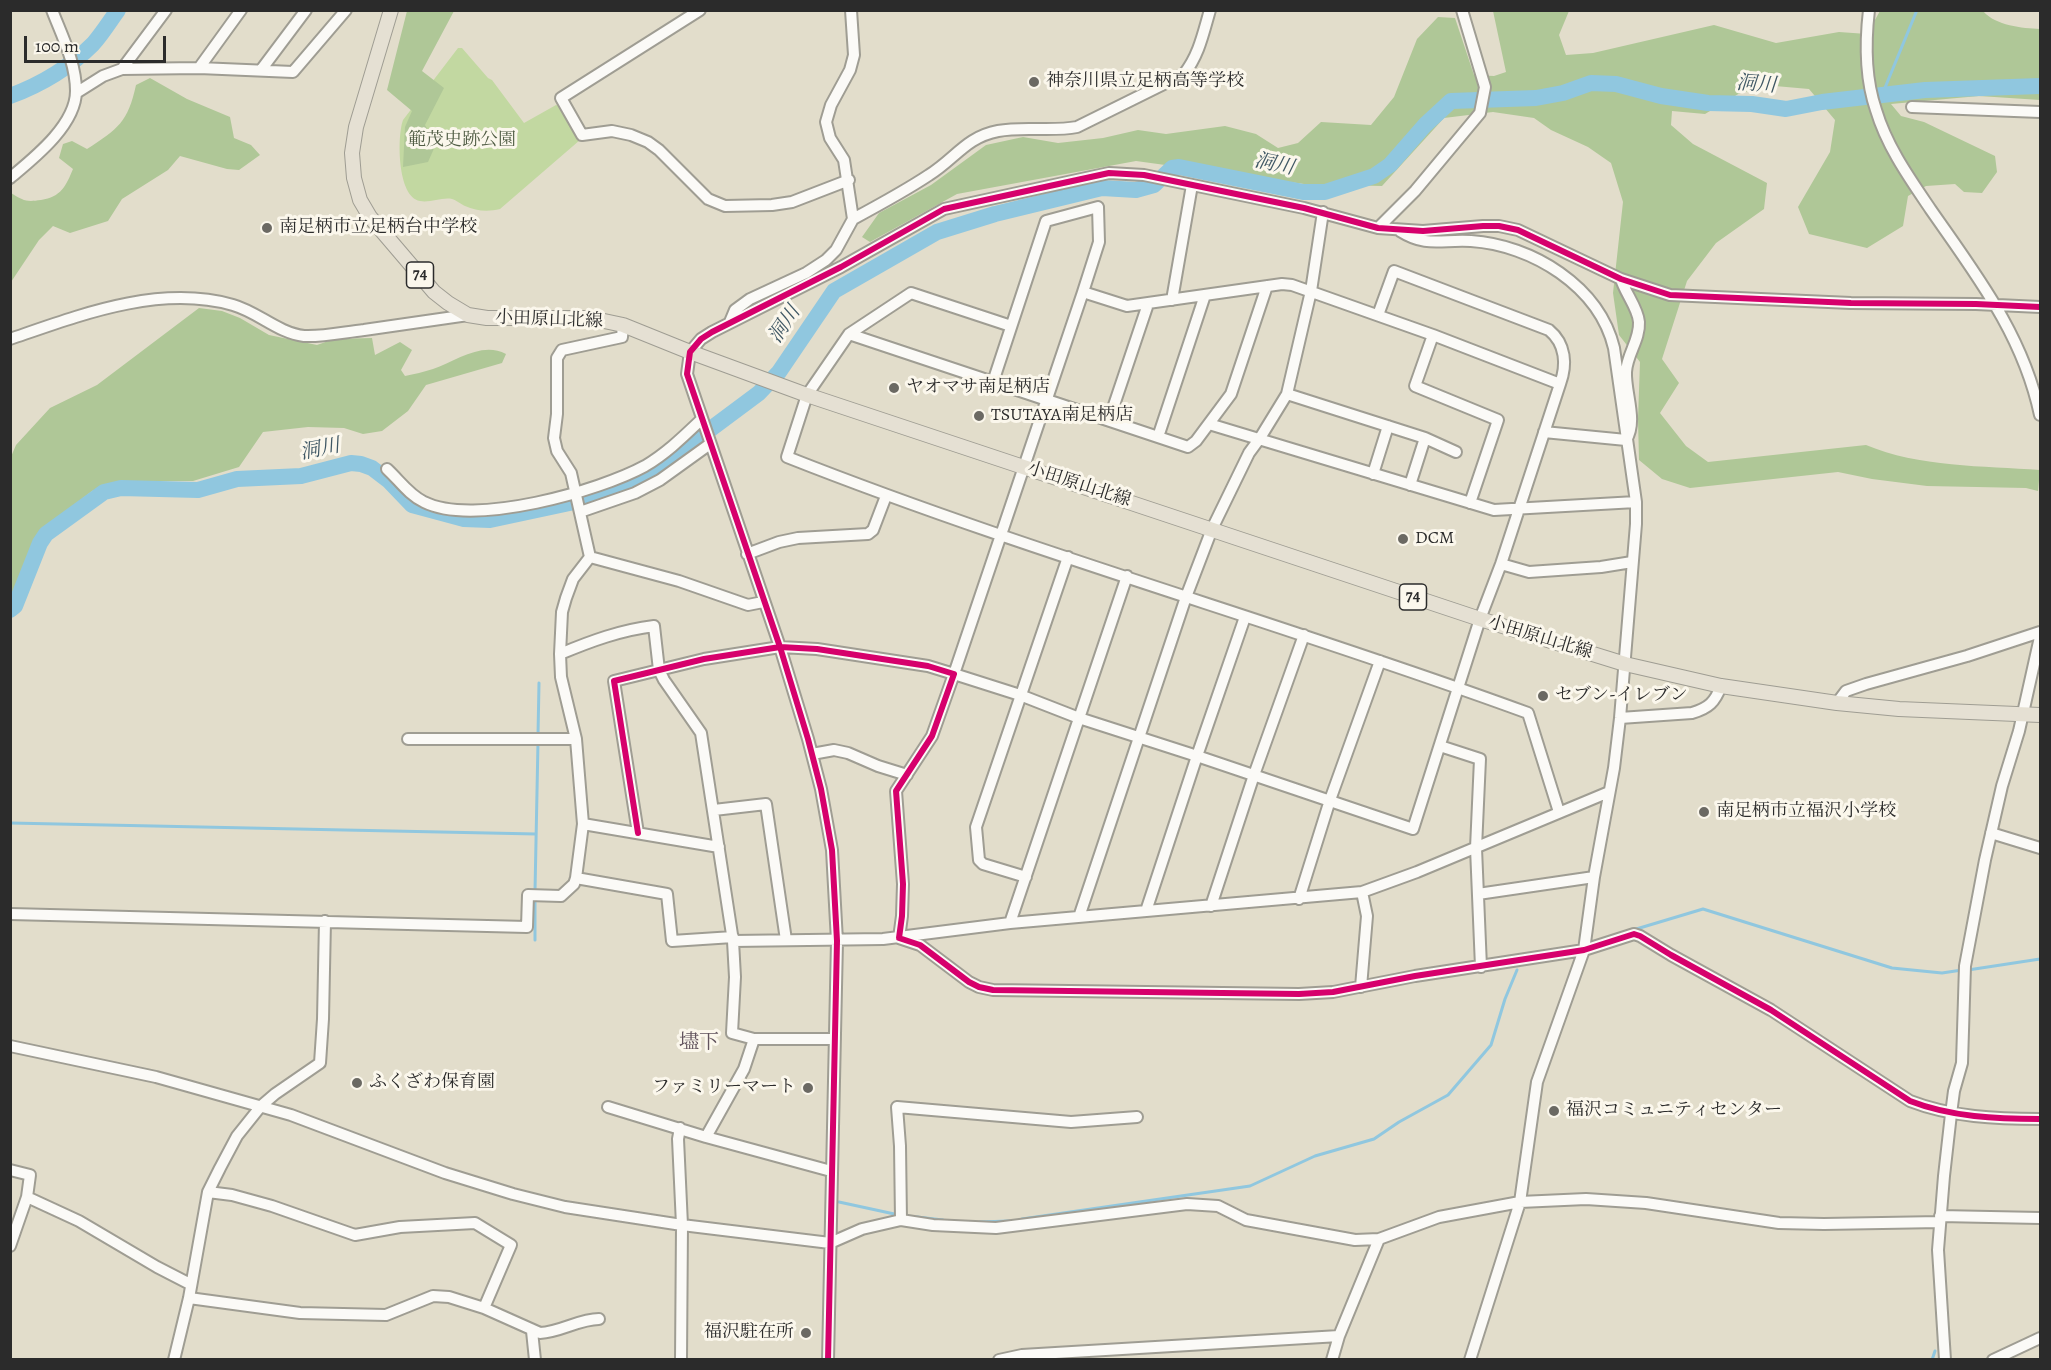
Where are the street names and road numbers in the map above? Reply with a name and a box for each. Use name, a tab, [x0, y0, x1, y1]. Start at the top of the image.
road number: 74	[406, 262, 434, 288]
street label: 小田原山北線	[495, 307, 603, 333]
street label: 小田原山北線	[1024, 458, 1134, 512]
road number: 74	[1400, 584, 1426, 610]
street label: 小田原山北線	[1485, 612, 1595, 664]

